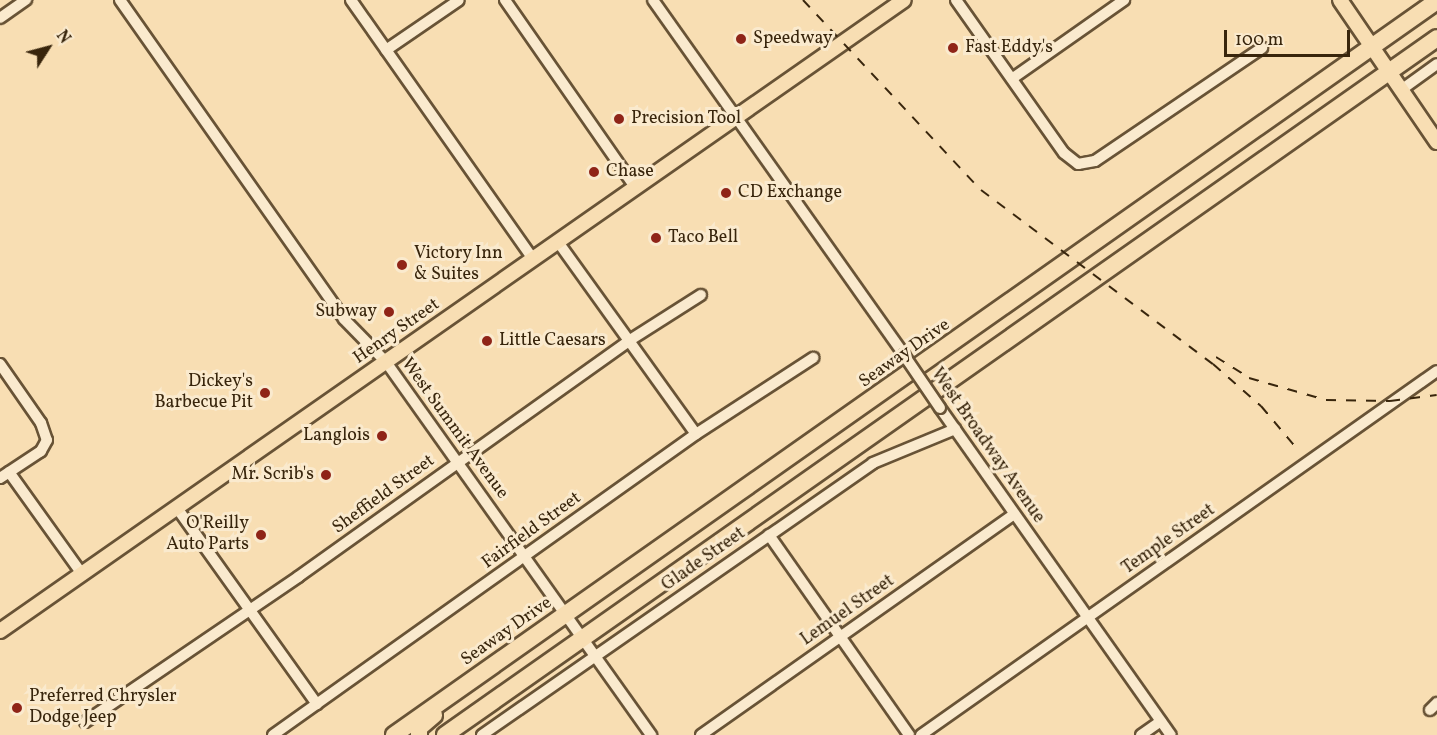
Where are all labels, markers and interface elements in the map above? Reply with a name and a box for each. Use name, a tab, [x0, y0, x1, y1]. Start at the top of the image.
north arrow	[18, 18, 78, 78]
scale bar	[1227, 18, 1353, 56]
text: N	[50, 26, 75, 49]
place label: Speedway	[753, 28, 833, 50]
text: 100 m	[1235, 28, 1284, 53]
marker: Speedway	[734, 32, 748, 46]
place label: Fast Eddy's	[965, 37, 1053, 59]
marker: Fast Eddy's	[946, 41, 960, 55]
place label: Precision Tool	[631, 108, 742, 130]
marker: Precision Tool	[612, 112, 626, 126]
place label: Chase	[606, 161, 654, 183]
marker: Chase	[587, 165, 601, 179]
place label: CD Exchange	[738, 182, 842, 204]
marker: CD Exchange	[719, 186, 733, 200]
place label: Taco Bell	[668, 227, 738, 249]
marker: Taco Bell	[649, 231, 663, 245]
place label: Victory Inn & Suites	[414, 244, 503, 286]
marker: Victory Inn & Suites	[395, 258, 409, 272]
street label: Henry Street	[349, 294, 445, 370]
place label: Subway	[315, 301, 377, 323]
marker: Subway	[382, 305, 396, 319]
street label: Seaway Drive	[855, 315, 955, 393]
place label: Little Caesars	[499, 330, 606, 352]
marker: Little Caesars	[480, 334, 494, 348]
street label: West Summit Avenue	[396, 354, 512, 504]
street label: West Broadway Avenue	[925, 364, 1049, 528]
place label: Dickey's Barbecue Pit	[154, 372, 253, 415]
marker: Dickey's Barbecue Pit	[258, 386, 272, 400]
place label: Langlois	[303, 425, 370, 447]
marker: Langlois	[375, 429, 389, 443]
street label: Sheffield Street	[329, 451, 439, 539]
place label: Mr. Scrib's	[231, 464, 314, 486]
marker: Mr. Scrib's	[319, 468, 333, 482]
street label: Fairfield Street	[478, 488, 586, 574]
street label: Temple Street	[1118, 500, 1220, 580]
place label: O'Reilly Auto Parts	[166, 514, 249, 556]
street label: Glade Street	[658, 523, 750, 597]
marker: O'Reilly Auto Parts	[254, 528, 268, 542]
street label: Lemuel Street	[797, 571, 899, 651]
street label: Seaway Drive	[457, 593, 557, 671]
place label: Preferred Chrysler Dodge Jeep	[29, 687, 177, 730]
marker: Preferred Chrysler Dodge Jeep	[10, 701, 24, 715]

